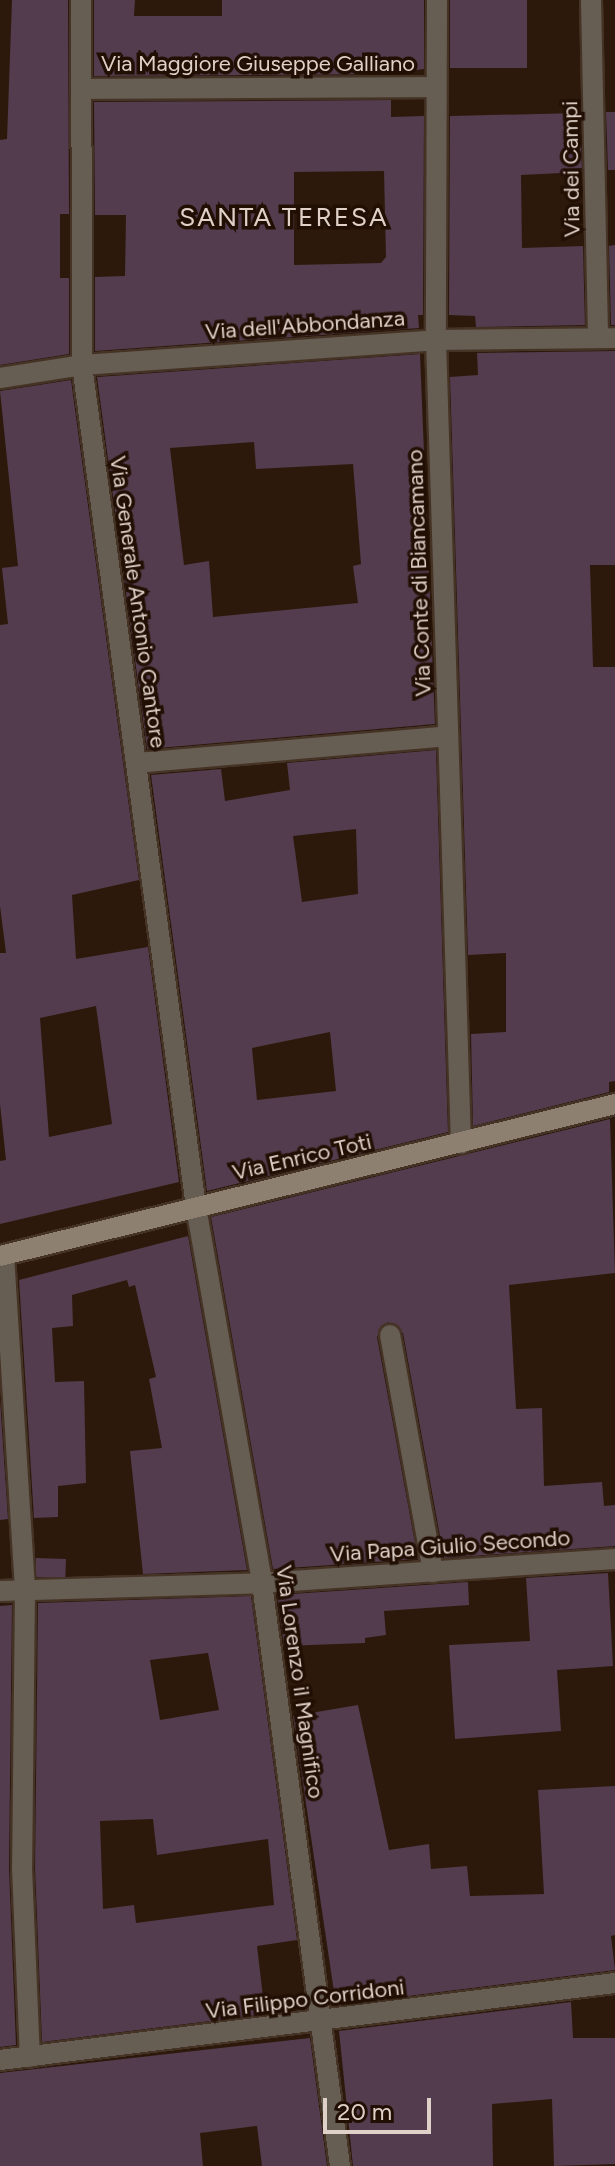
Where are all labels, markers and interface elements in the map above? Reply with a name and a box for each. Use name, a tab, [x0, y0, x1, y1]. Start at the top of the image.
street label: Via Maggiore Giuseppe Galliano	[101, 51, 415, 77]
street label: Via dei Campi	[557, 101, 585, 237]
district label: SANTA TERESA	[179, 202, 389, 234]
street label: Via dell'Abbondanza	[204, 305, 406, 345]
street label: Via Conte di Biancamano	[401, 449, 437, 697]
street label: Via Generale Antonio Cantore	[104, 454, 172, 750]
street label: Via Enrico Toti	[230, 1128, 374, 1186]
street label: Via Papa Giulio Secondo	[329, 1524, 571, 1568]
street label: Via Lorenzo il Magnifico	[271, 1564, 329, 1800]
street label: Via Filippo Corridoni	[204, 1974, 406, 2024]
scale bar	[327, 2082, 435, 2132]
text: 20 m	[337, 2097, 392, 2126]

